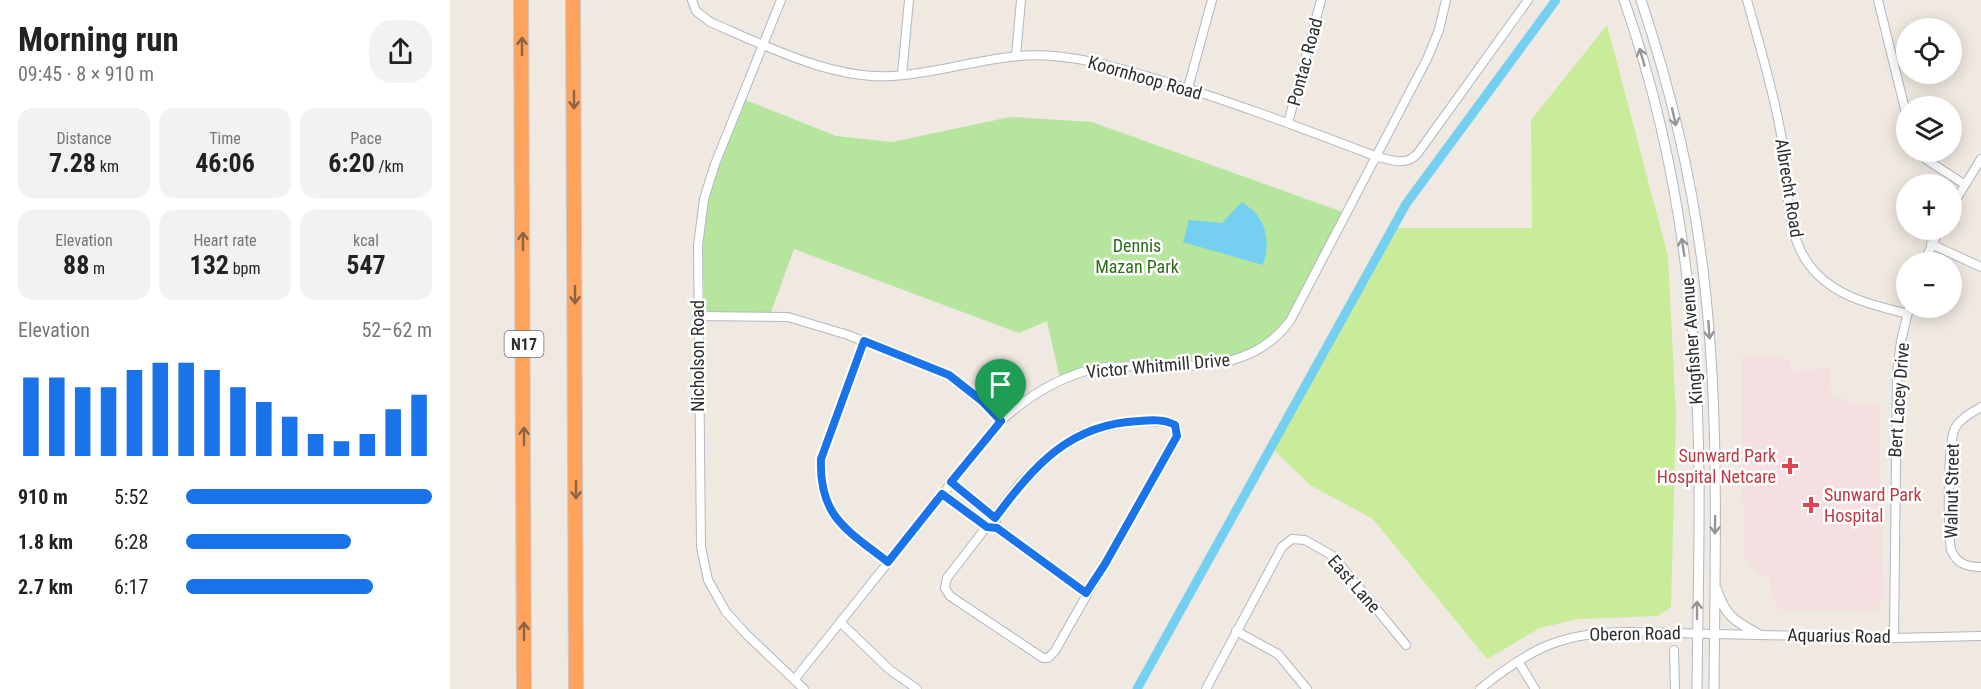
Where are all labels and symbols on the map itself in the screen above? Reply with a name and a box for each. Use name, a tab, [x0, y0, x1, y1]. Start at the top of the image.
street label: Pontac Road	[1283, 16, 1326, 108]
one-way arrow	[516, 36, 528, 56]
one-way arrow	[1636, 48, 1647, 67]
street label: Koornhoop Road	[1086, 51, 1205, 104]
one-way arrow	[568, 90, 580, 110]
one-way arrow	[1669, 107, 1680, 126]
street label: Albrecht Road	[1771, 137, 1808, 239]
one-way arrow	[517, 231, 529, 251]
park label: Dennis Mazan Park	[1095, 235, 1179, 277]
one-way arrow	[1677, 238, 1688, 258]
street label: Kingfisher Avenue	[1677, 277, 1706, 405]
one-way arrow	[569, 285, 581, 305]
street label: Nicholson Road	[687, 300, 708, 412]
one-way arrow	[1703, 319, 1714, 339]
road number: N17	[504, 331, 544, 357]
street label: Bert Lacey Drive	[1884, 342, 1913, 458]
street label: Victor Whitmill Drive	[1085, 349, 1231, 382]
pin	[975, 359, 1026, 421]
one-way arrow	[518, 426, 530, 446]
street label: Walnut Street	[1940, 443, 1963, 539]
place label: Sunward Park Hospital Netcare	[1657, 445, 1776, 487]
marker: Sunward Park Hospital Netcare	[1781, 457, 1799, 475]
one-way arrow	[570, 480, 582, 500]
place label: Sunward Park Hospital	[1824, 484, 1922, 526]
marker: Sunward Park Hospital	[1802, 496, 1820, 514]
one-way arrow	[1709, 514, 1721, 534]
street label: East Lane	[1324, 551, 1385, 617]
one-way arrow	[1691, 600, 1703, 620]
one-way arrow	[518, 621, 530, 641]
street label: Oberon Road	[1589, 622, 1681, 645]
street label: Aquarius Road	[1787, 624, 1891, 647]

